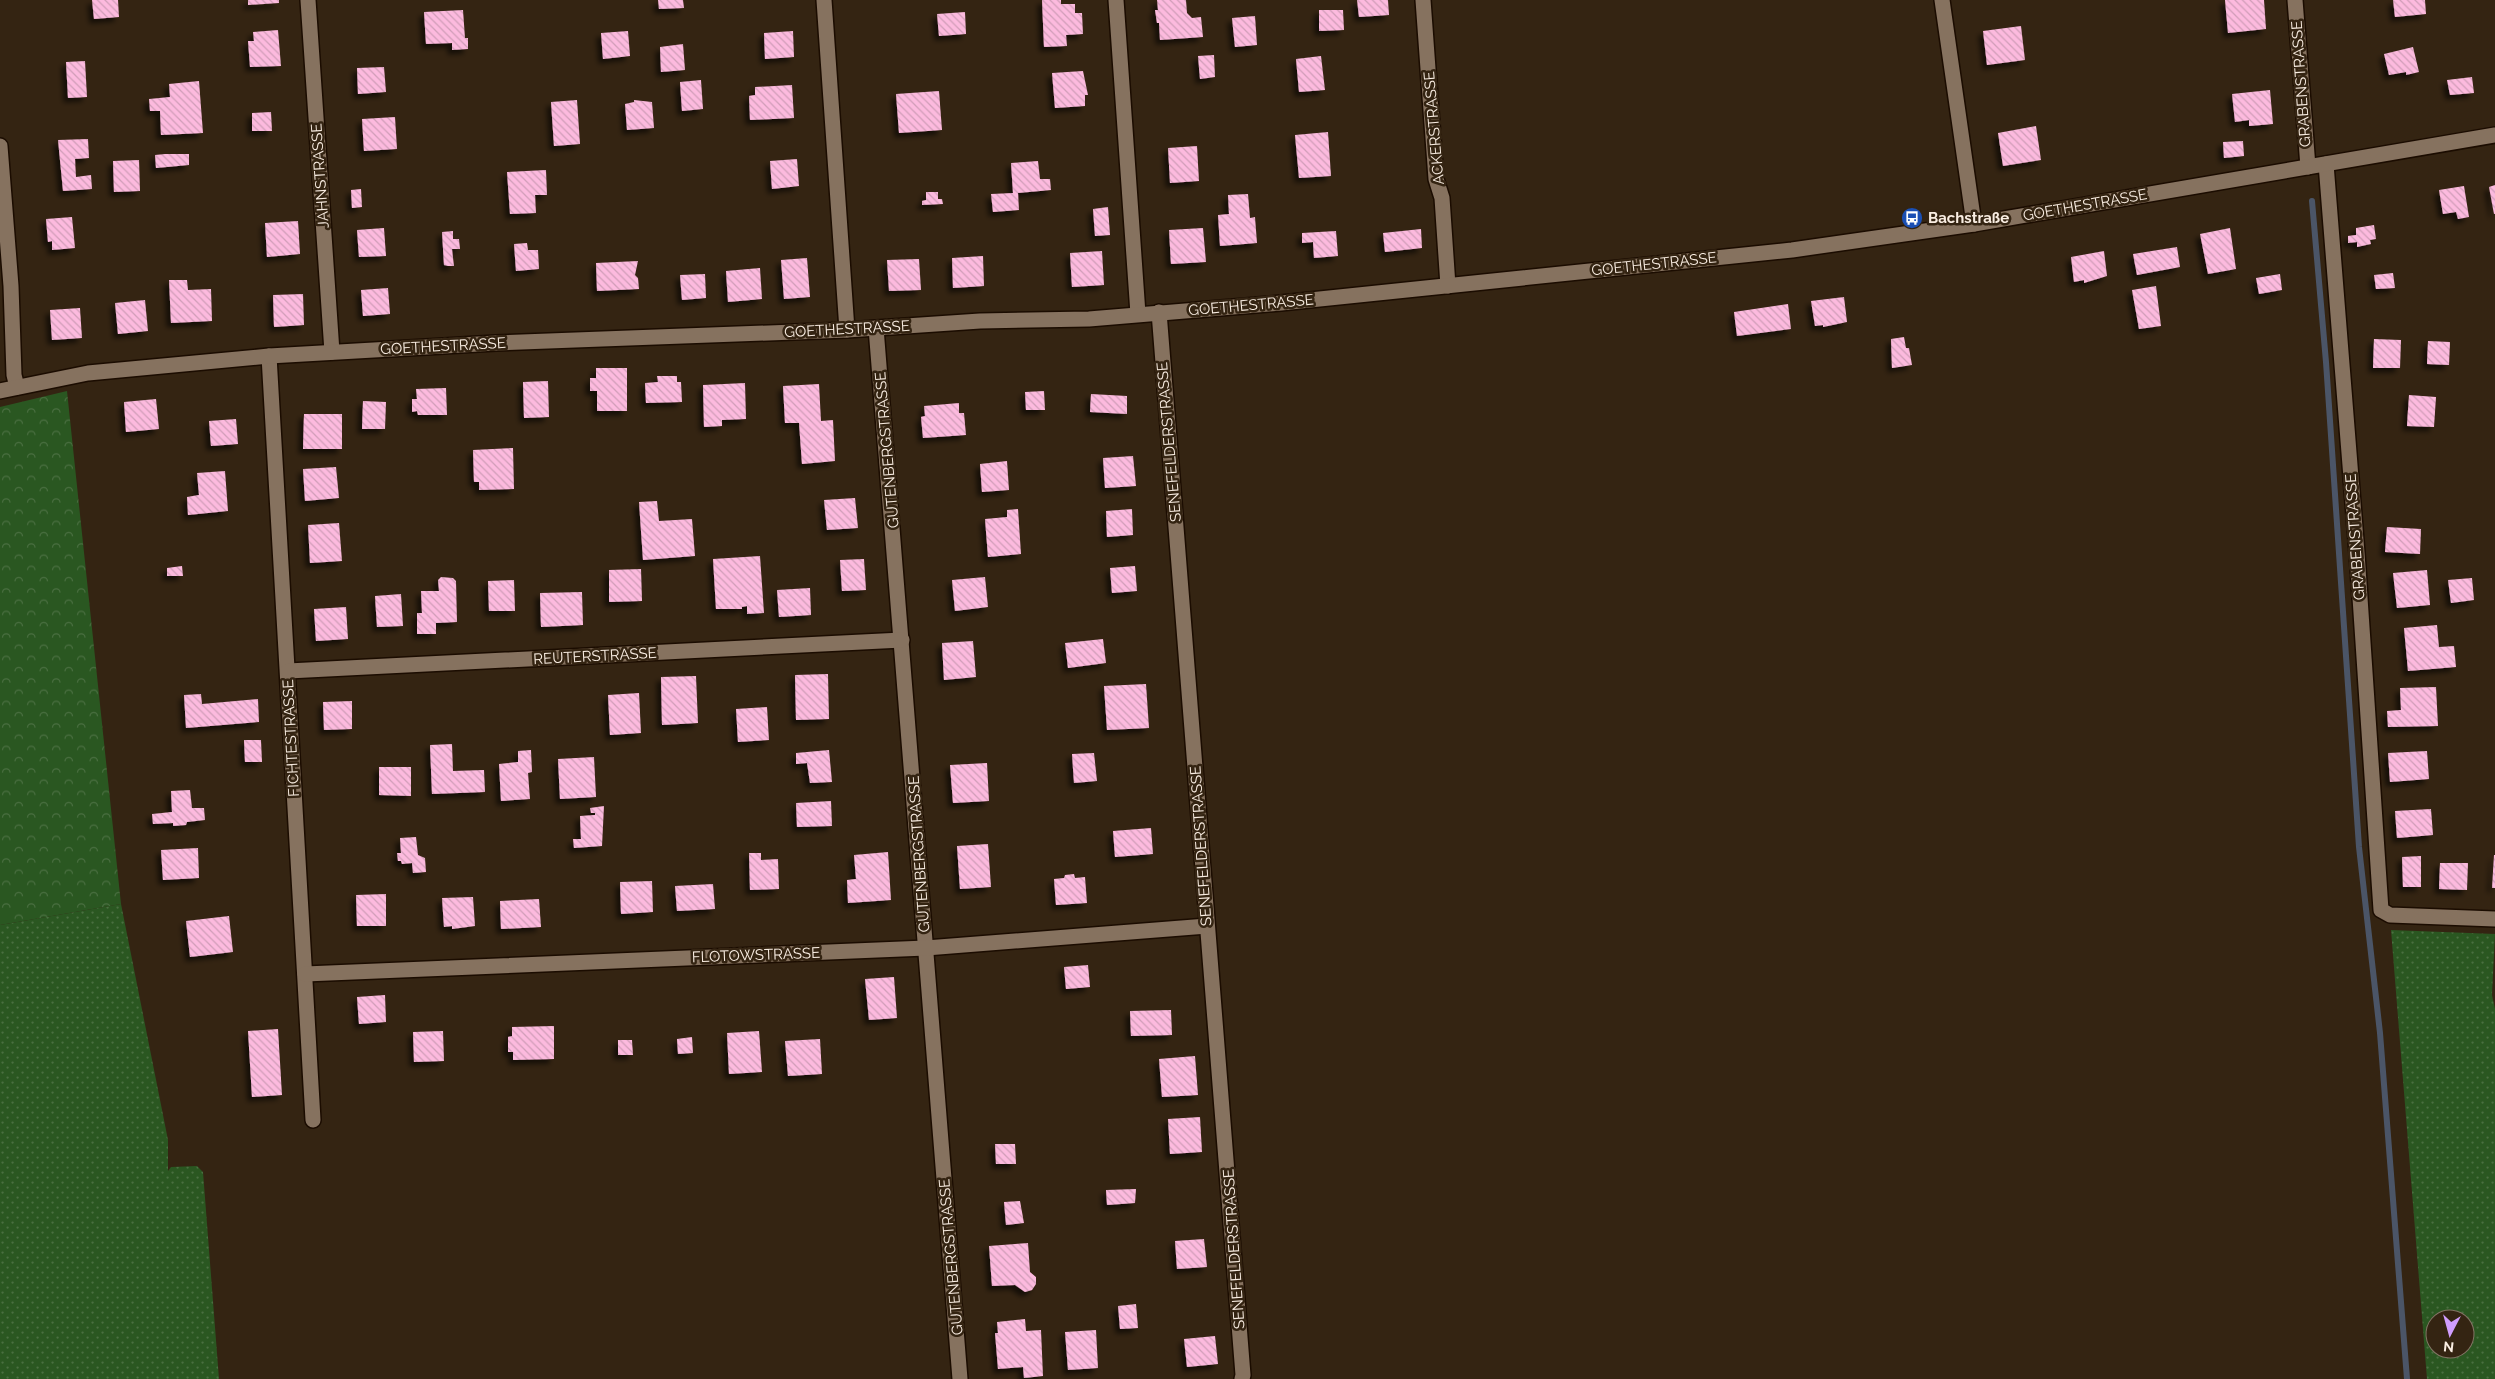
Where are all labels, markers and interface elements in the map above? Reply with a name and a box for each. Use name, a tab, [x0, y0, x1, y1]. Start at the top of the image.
street label: GRABENSTRASSE	[2288, 20, 2314, 148]
street label: ACKERSTRASSE	[1420, 70, 1448, 186]
street label: JAHNSTRASSE	[307, 123, 333, 229]
street label: GOETHESTRASSE	[2022, 185, 2148, 225]
bus stop icon: Bachstraße	[1900, 206, 1924, 230]
place label: Bachstraße	[1928, 209, 2009, 227]
street label: GOETHESTRASSE	[1591, 248, 1717, 280]
street label: GOETHESTRASSE	[1188, 291, 1314, 319]
street label: GOETHESTRASSE	[784, 317, 910, 341]
street label: GOETHESTRASSE	[380, 334, 506, 358]
street label: SENEFELDERSTRASSE	[1153, 361, 1185, 523]
street label: GUTENBERGSTRASSE	[871, 371, 903, 529]
street label: GRABENSTRASSE	[2342, 473, 2368, 601]
street label: REUTERSTRASSE	[533, 644, 657, 668]
street label: FICHTESTRASSE	[279, 679, 303, 797]
street label: SENEFELDERSTRASSE	[1186, 765, 1216, 927]
street label: GUTENBERGSTRASSE	[905, 775, 933, 933]
street label: FLOTOWSTRASSE	[692, 944, 820, 966]
street label: SENEFELDERSTRASSE	[1219, 1168, 1249, 1330]
street label: GUTENBERGSTRASSE	[935, 1178, 967, 1336]
north arrow	[2425, 1309, 2475, 1359]
text: N	[2442, 1338, 2455, 1355]

